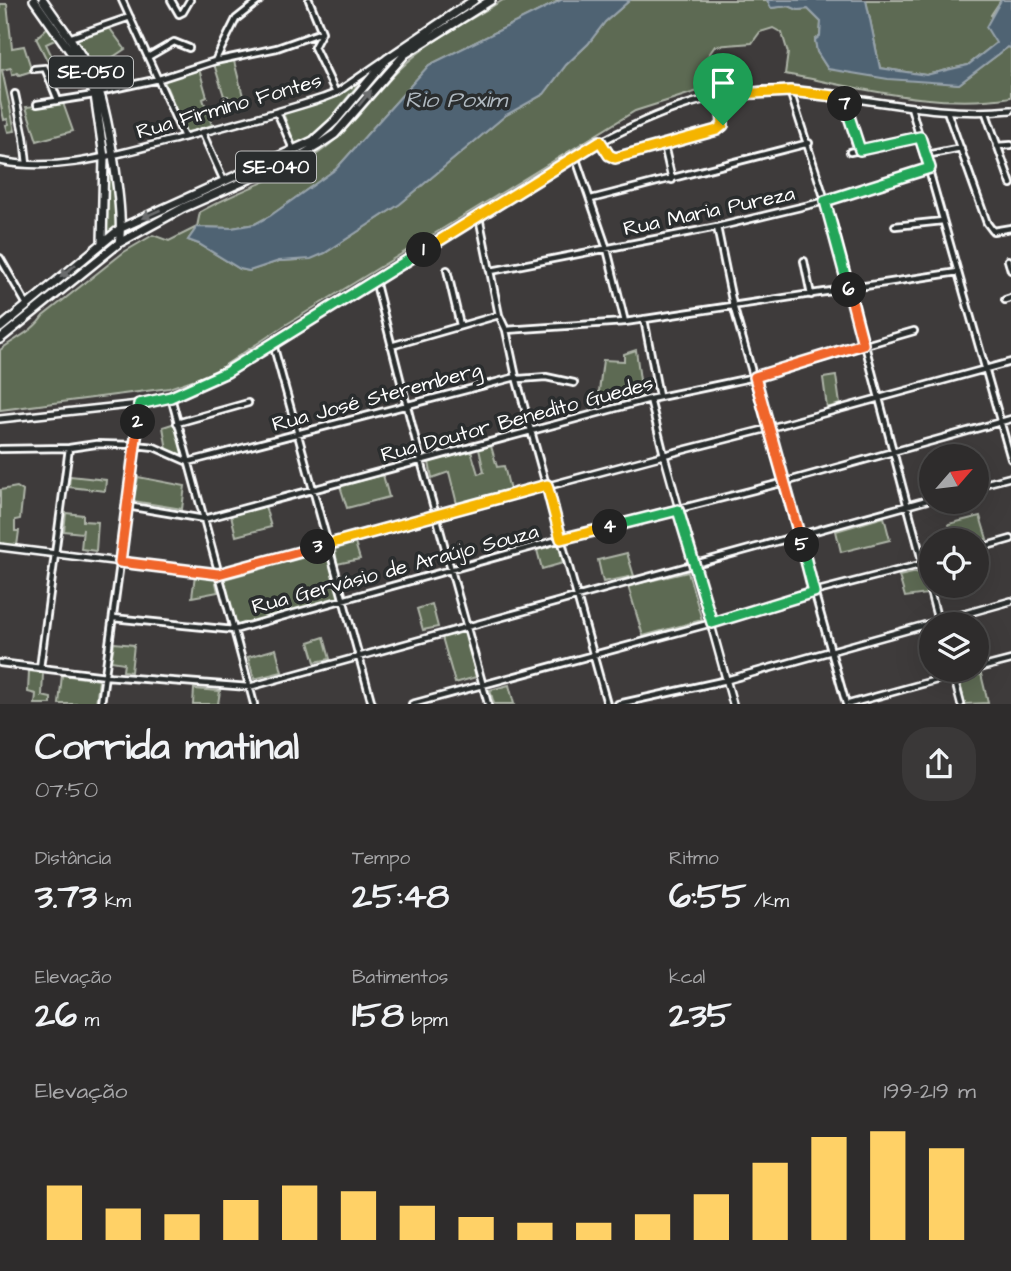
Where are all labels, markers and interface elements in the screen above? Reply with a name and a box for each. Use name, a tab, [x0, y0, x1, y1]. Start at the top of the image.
pin	[693, 53, 753, 125]
road number: SE-050	[49, 57, 133, 88]
icon: arrive	[704, 64, 742, 102]
street label: Rua Firmino Fontes	[133, 66, 325, 146]
water label: Rio Poxim	[405, 84, 509, 116]
pin: 7	[828, 86, 862, 122]
one-way arrow	[357, 90, 372, 108]
text: 7	[839, 90, 850, 117]
road number: SE-040	[236, 152, 316, 182]
street label: Rua Maria Pureza	[621, 179, 798, 243]
one-way arrow	[141, 208, 161, 220]
pin: 1	[406, 232, 442, 268]
text: 1	[422, 236, 425, 263]
one-way arrow	[59, 263, 77, 279]
pin: 6	[832, 272, 866, 308]
text: 6	[843, 276, 854, 303]
street label: Rua José Steremberg	[269, 355, 486, 441]
street label: Rua Doutor Benedito Guedes	[377, 369, 657, 469]
pin: 2	[120, 404, 156, 440]
text: 2	[132, 408, 143, 435]
north arrow	[919, 444, 989, 514]
map controls	[919, 444, 989, 682]
pin: 4	[592, 510, 628, 544]
text: 4	[603, 513, 616, 540]
street label: Rua Gervásio de Araújo Souza	[248, 517, 542, 621]
pin: 5	[784, 528, 820, 562]
button: locate	[919, 528, 989, 598]
pin: 3	[300, 530, 336, 564]
text: 5	[795, 531, 808, 558]
text: 3	[313, 533, 322, 560]
button: layers	[919, 612, 989, 682]
text: Corrida matinal	[35, 722, 299, 774]
button: share	[902, 727, 976, 801]
text: 07:50	[35, 774, 98, 806]
text: Distância	[35, 845, 111, 872]
text: Tempo	[352, 845, 410, 872]
text: Ritmo	[669, 845, 719, 872]
text: 3.73	[35, 872, 97, 921]
text: 25:48	[352, 872, 449, 921]
text: 6:55	[669, 872, 746, 921]
text: km	[97, 888, 131, 915]
text: /km	[746, 888, 789, 915]
text: Elevação	[35, 964, 111, 991]
text: Batimentos	[352, 964, 448, 991]
text: kcal	[669, 964, 705, 991]
text: 26	[35, 991, 77, 1040]
text: 158	[352, 991, 404, 1040]
text: 235	[669, 991, 732, 1040]
text: m	[77, 1007, 99, 1034]
text: bpm	[404, 1007, 448, 1034]
text: Elevação	[35, 1075, 128, 1107]
text: 199–219 m	[883, 1075, 976, 1107]

